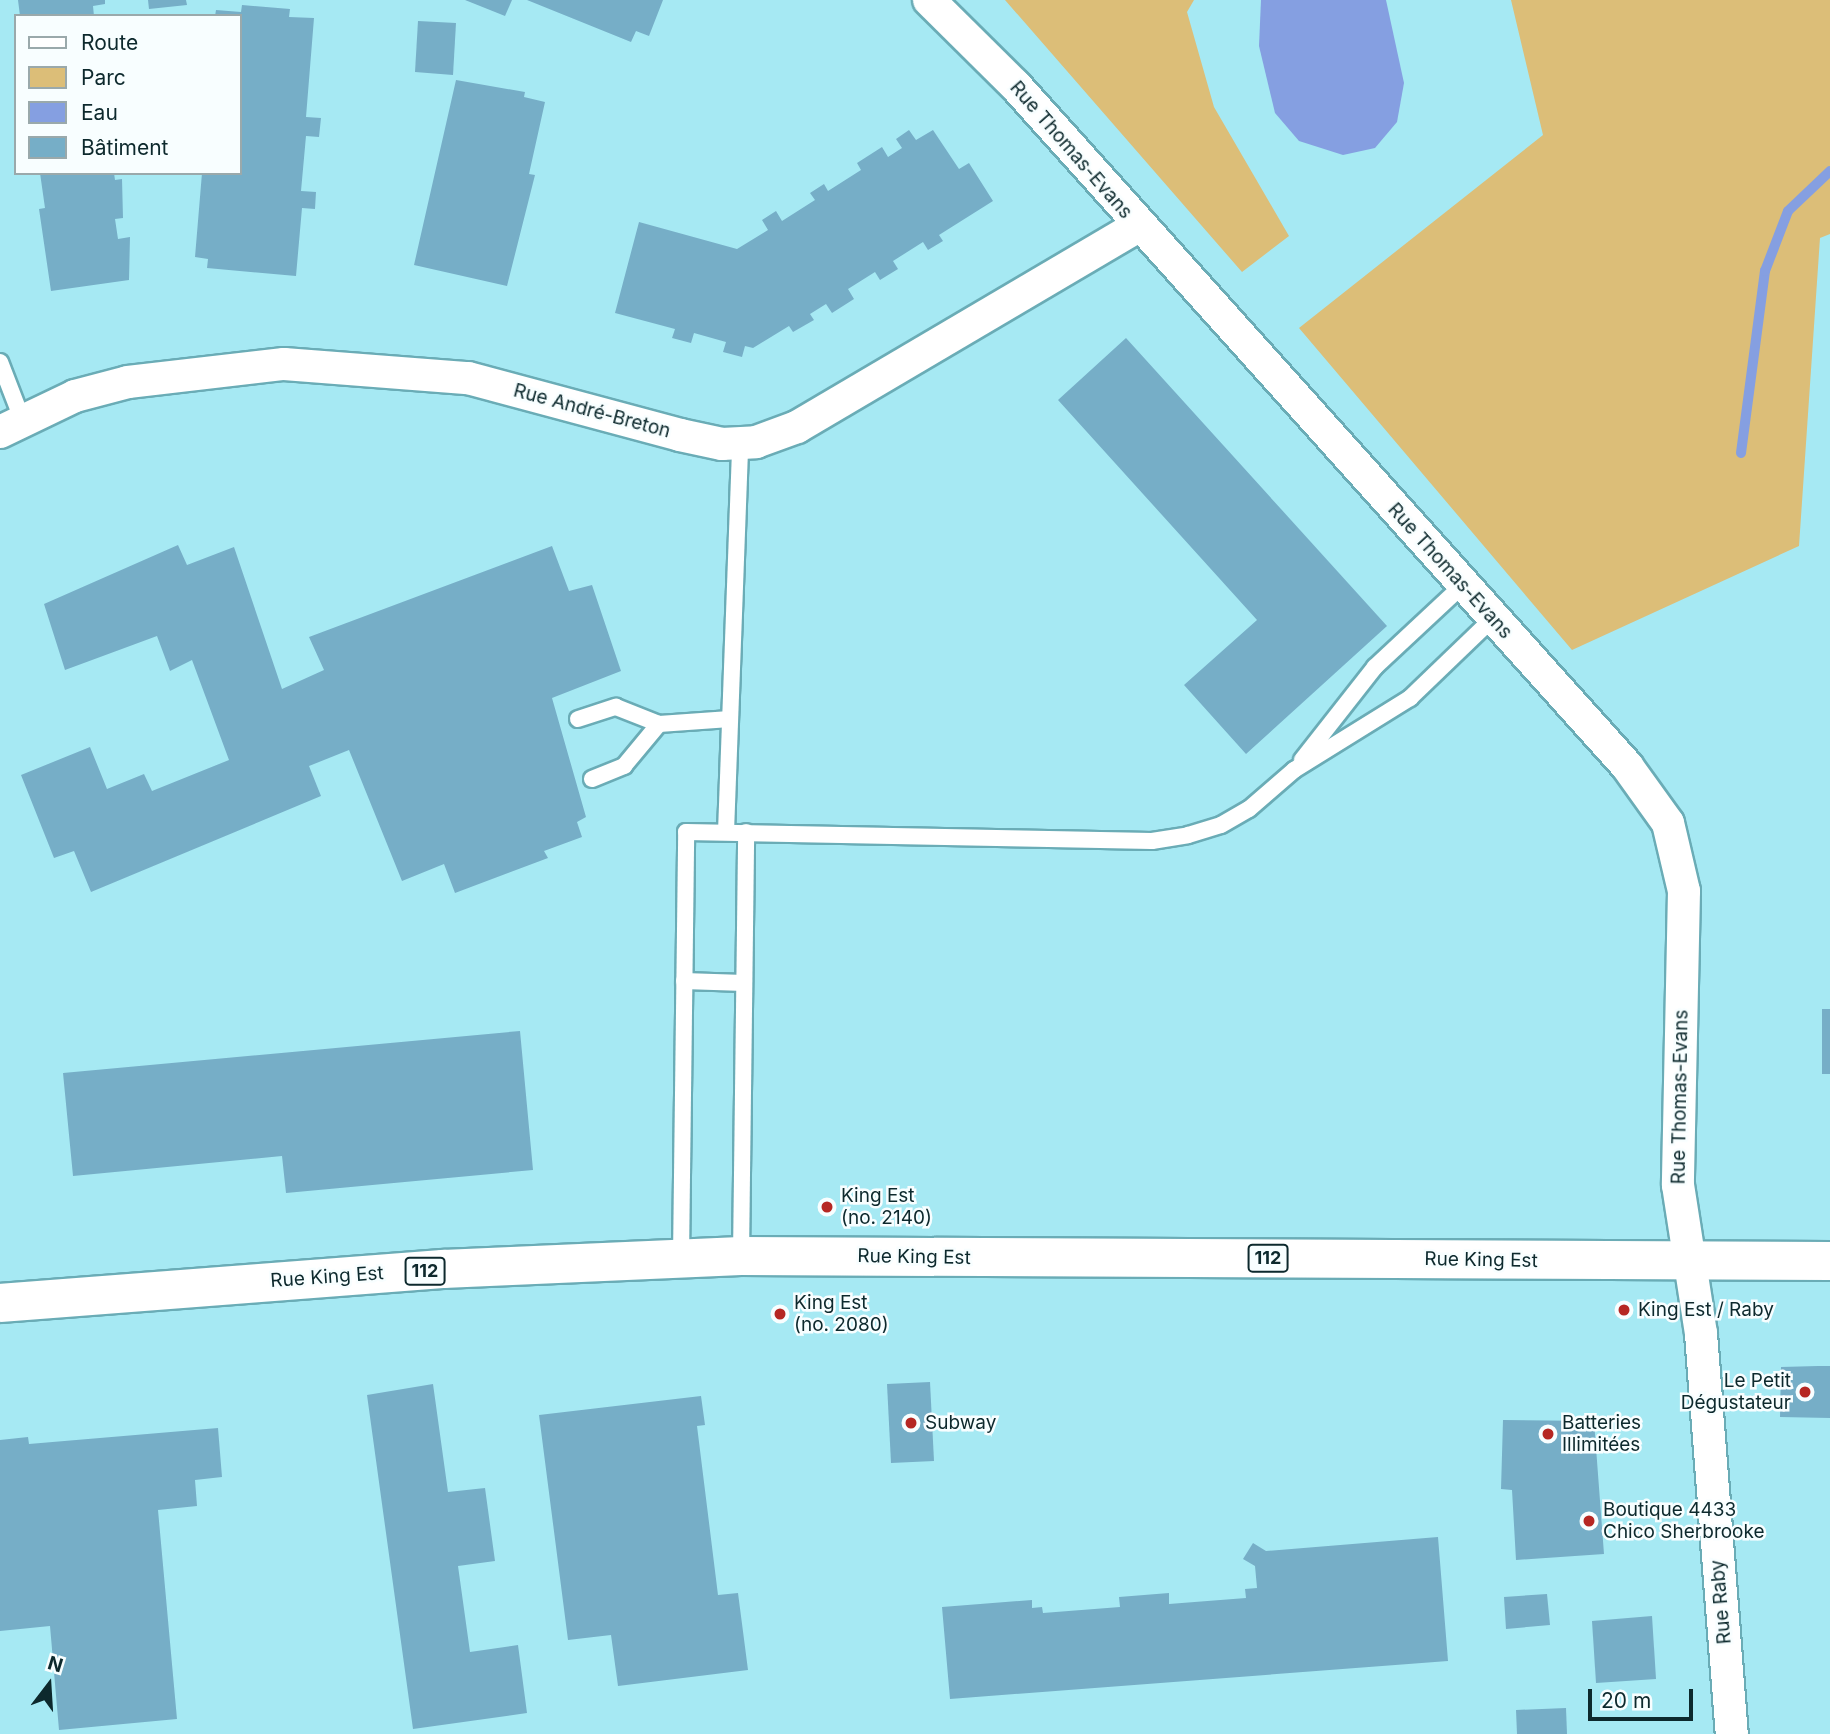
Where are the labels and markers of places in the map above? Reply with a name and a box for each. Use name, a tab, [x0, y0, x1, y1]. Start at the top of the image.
place label: King Est (no. 2140)	[841, 1185, 932, 1229]
marker: King Est (no. 2140)	[819, 1199, 835, 1215]
place label: King Est (no. 2080)	[794, 1292, 889, 1336]
place label: King Est / Raby	[1638, 1299, 1774, 1321]
marker: King Est / Raby	[1616, 1302, 1632, 1318]
marker: King Est (no. 2080)	[772, 1306, 788, 1322]
place label: Le Petit Dégustateur	[1681, 1370, 1791, 1414]
marker: Le Petit Dégustateur	[1797, 1384, 1813, 1400]
place label: Subway	[925, 1412, 996, 1434]
place label: Batteries Illimitées	[1562, 1412, 1641, 1456]
marker: Subway	[903, 1415, 919, 1431]
marker: Batteries Illimitées	[1540, 1426, 1556, 1442]
place label: Boutique 4433 Chico Sherbrooke	[1603, 1499, 1765, 1543]
marker: Boutique 4433 Chico Sherbrooke	[1581, 1513, 1597, 1529]

